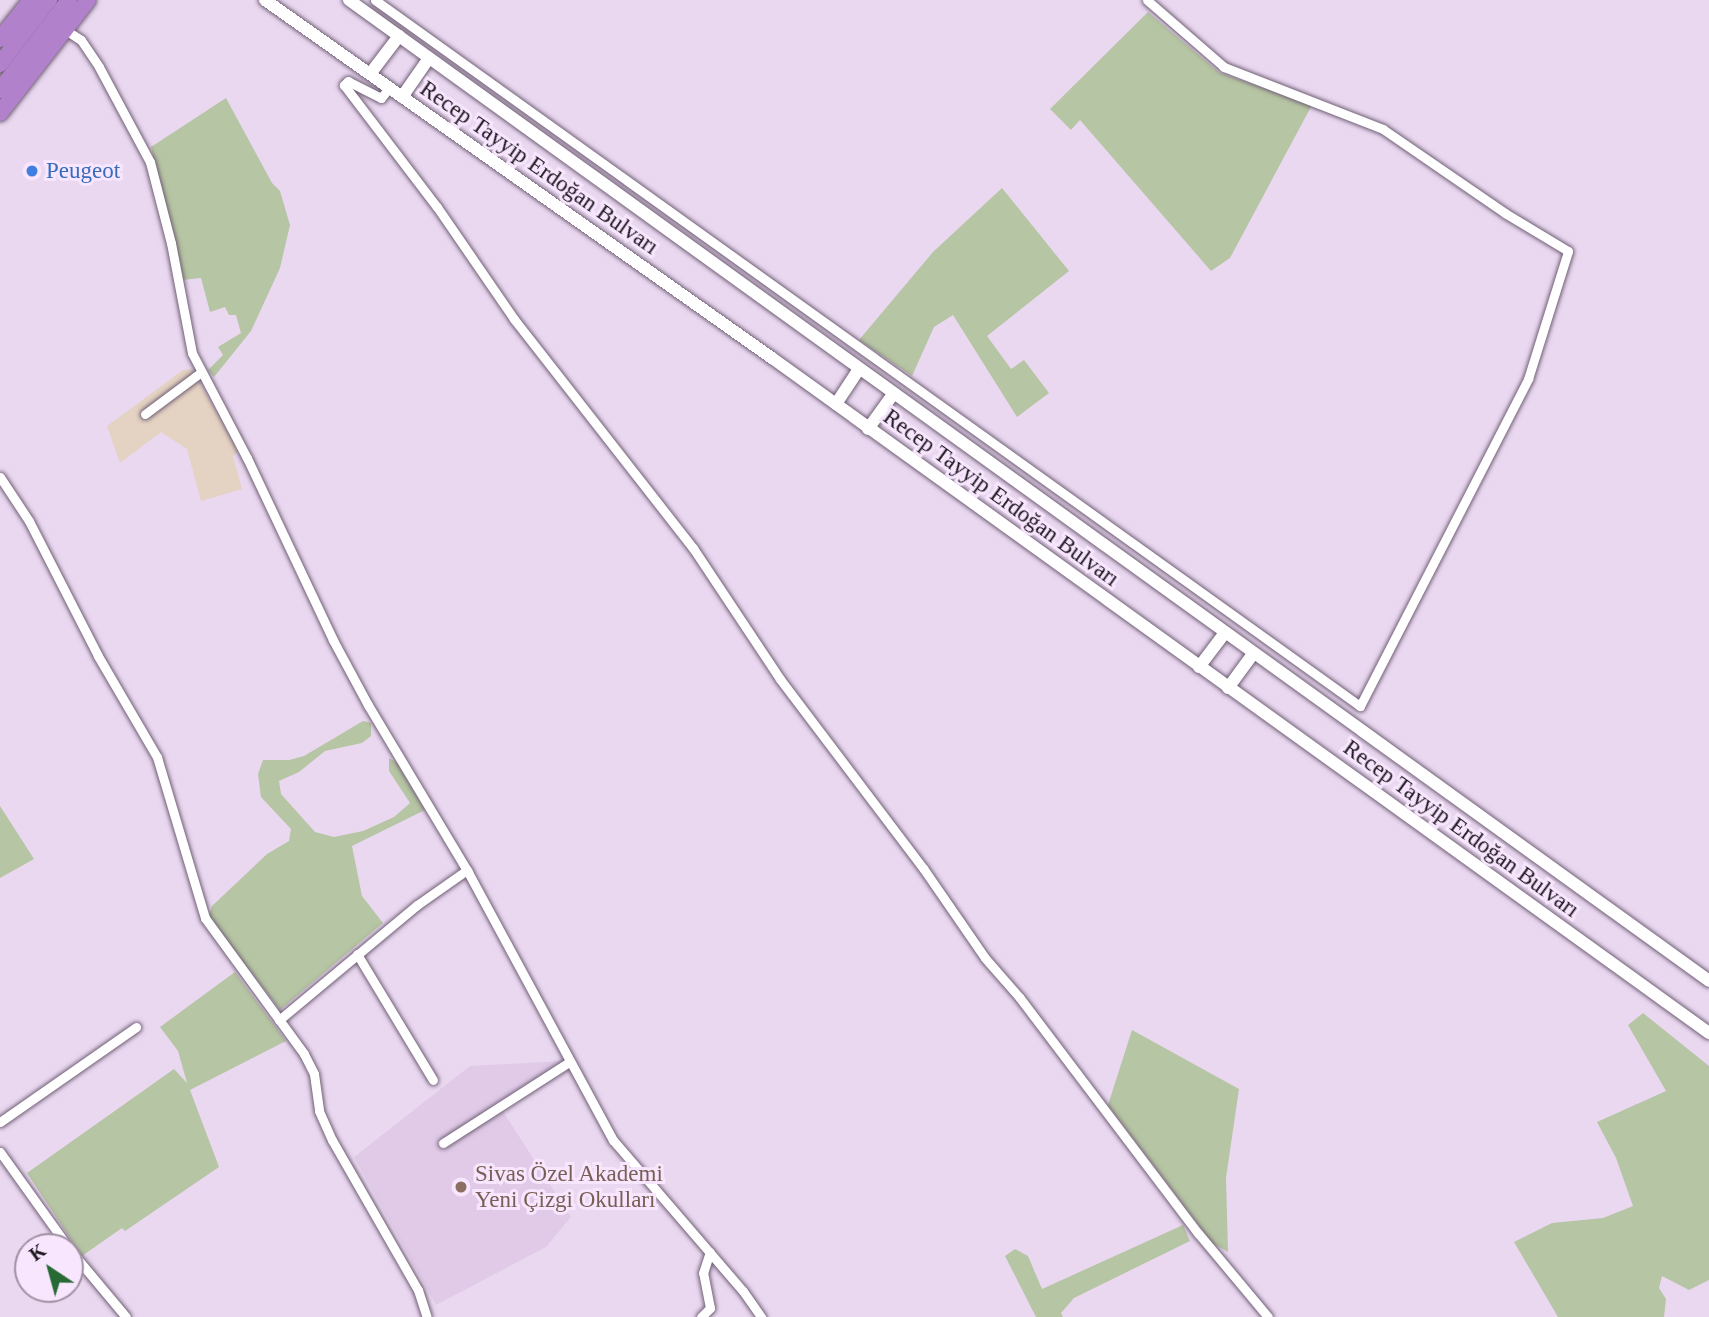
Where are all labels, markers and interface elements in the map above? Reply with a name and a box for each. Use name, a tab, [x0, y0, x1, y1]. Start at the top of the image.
street label: Recep Tayyip Erdoğan Bulvarı	[414, 75, 664, 261]
place label: Peugeot	[46, 157, 120, 185]
marker: Peugeot	[24, 163, 40, 179]
street label: Recep Tayyip Erdoğan Bulvarı	[878, 403, 1124, 593]
street label: Recep Tayyip Erdoğan Bulvarı	[1338, 734, 1584, 924]
place label: Sivas Özel Akademi Yeni Çizgi Okulları	[475, 1160, 664, 1214]
marker: Sivas Özel Akademi Yeni Çizgi Okulları	[453, 1179, 469, 1195]
north arrow	[14, 1233, 84, 1303]
text: K	[25, 1239, 50, 1265]

